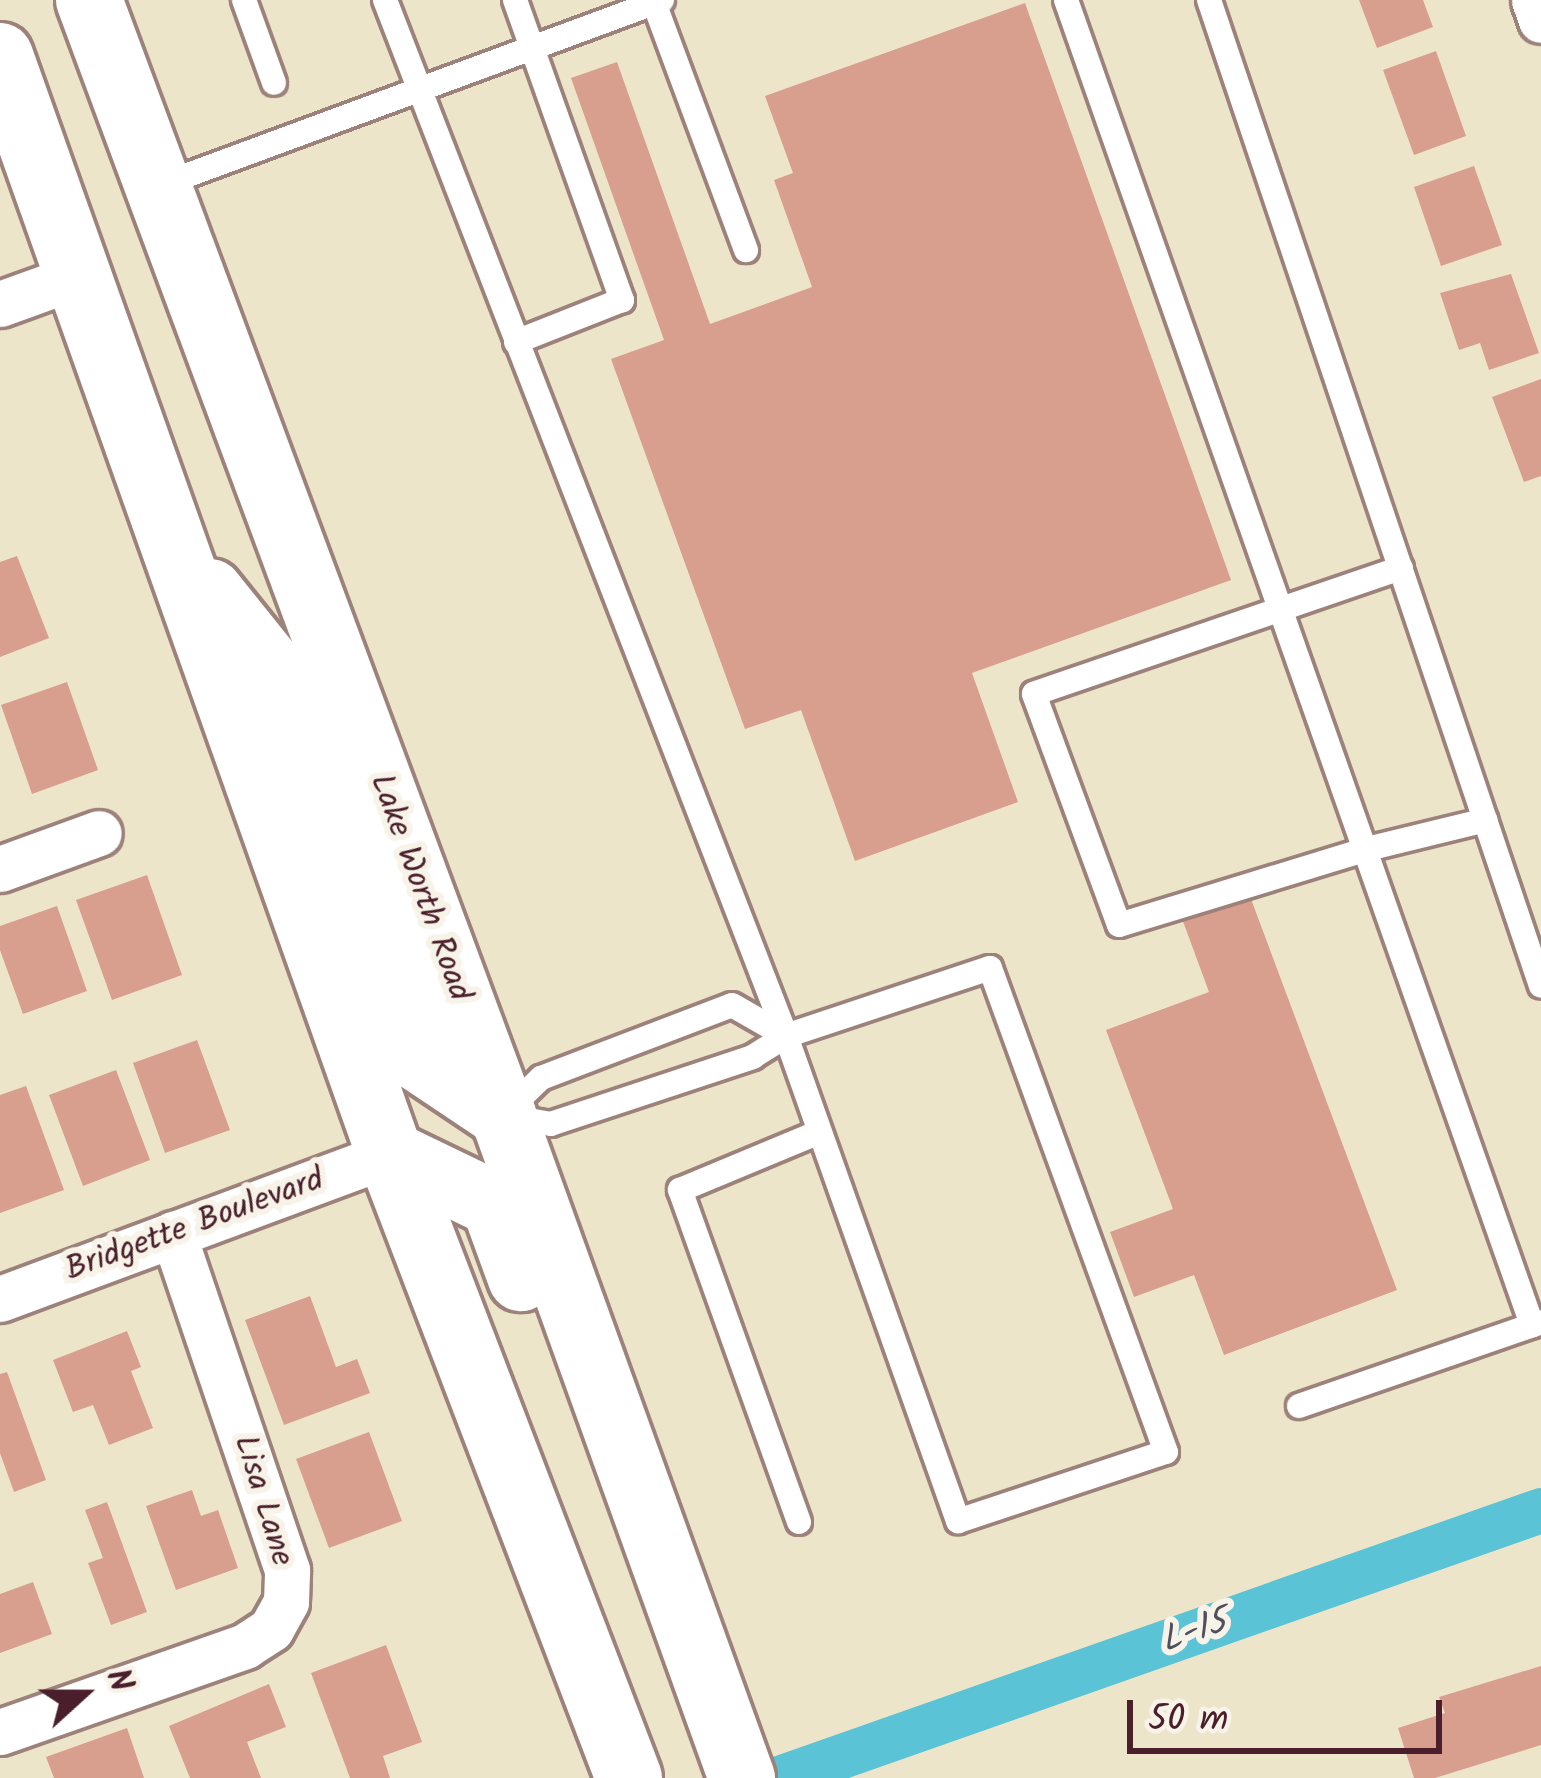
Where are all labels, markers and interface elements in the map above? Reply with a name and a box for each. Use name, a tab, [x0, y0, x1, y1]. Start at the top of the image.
street label: Lake Worth Road	[360, 769, 478, 1007]
street label: Bridgette Boulevard	[60, 1161, 330, 1291]
street label: Lisa Lane	[223, 1431, 301, 1571]
water label: L-15	[1155, 1601, 1233, 1663]
north arrow	[24, 1634, 144, 1754]
text: N	[90, 1662, 147, 1700]
scale bar	[1133, 1676, 1448, 1750]
text: 50 m	[1148, 1692, 1228, 1749]

